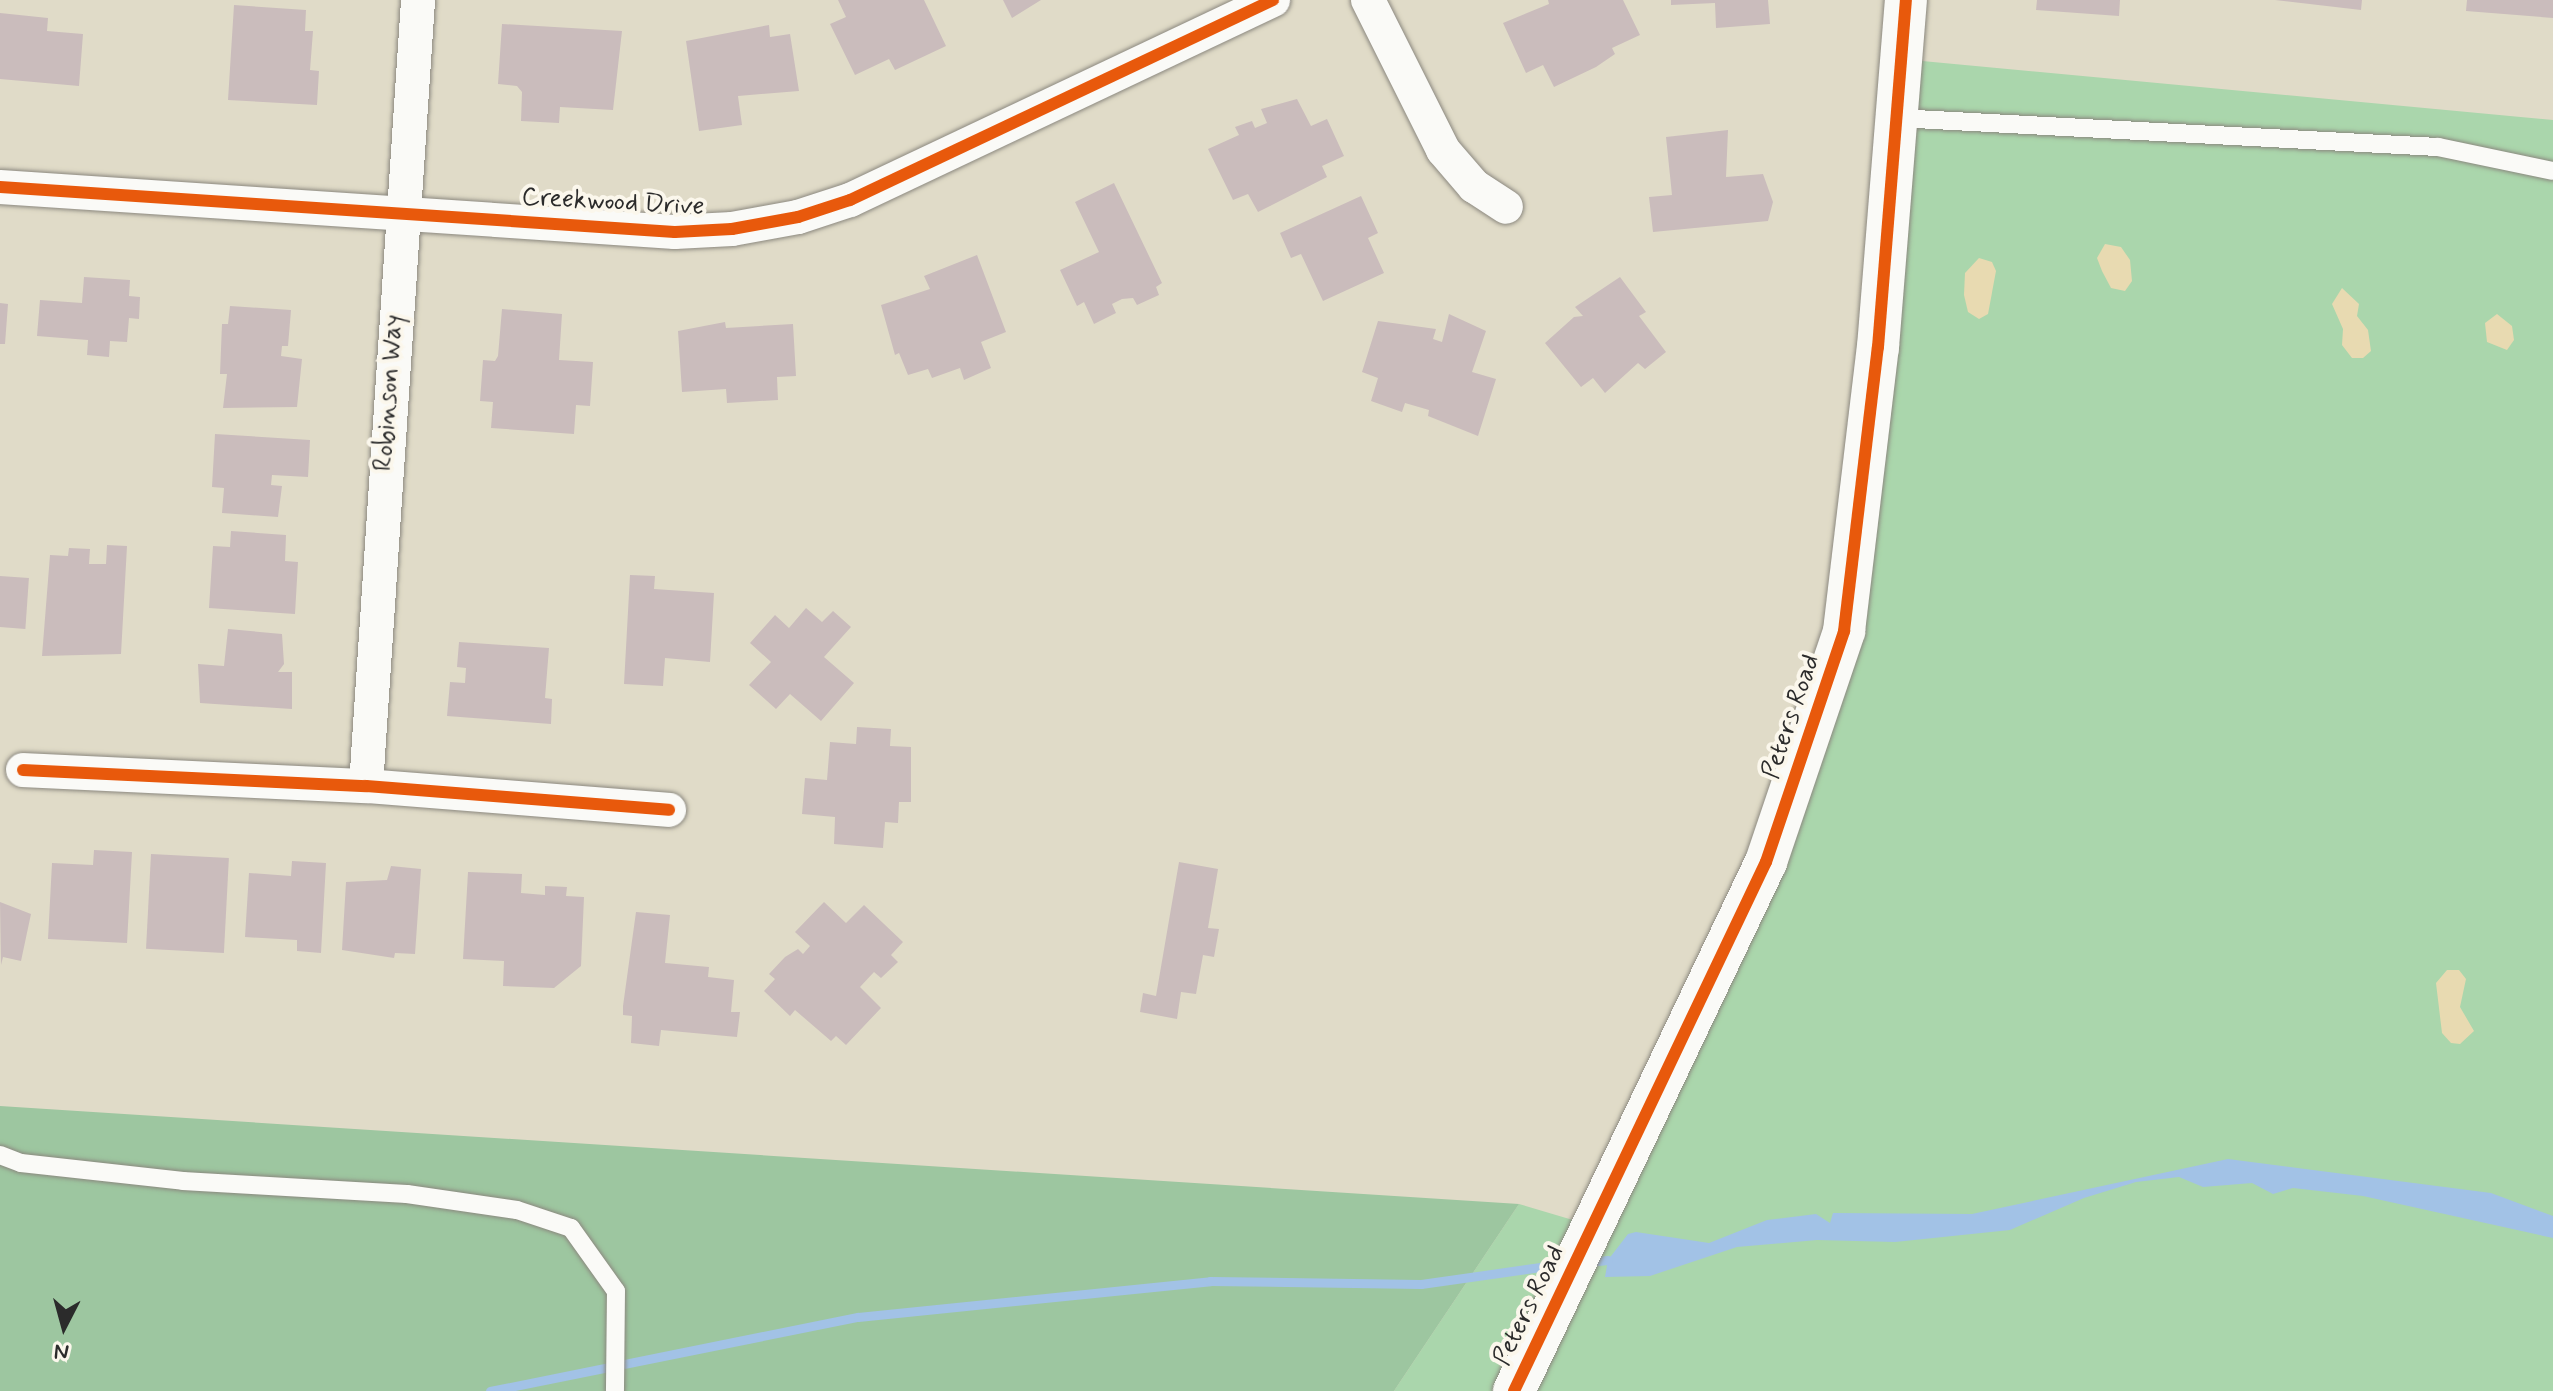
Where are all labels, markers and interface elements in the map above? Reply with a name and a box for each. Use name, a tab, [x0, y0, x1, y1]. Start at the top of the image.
street label: Creekwood Drive	[522, 183, 704, 223]
street label: Robinson Way	[369, 312, 411, 474]
street label: Peters Road	[1756, 651, 1828, 783]
street label: Peters Road	[1488, 1241, 1572, 1371]
north arrow	[24, 1287, 104, 1367]
text: N	[53, 1336, 70, 1366]

